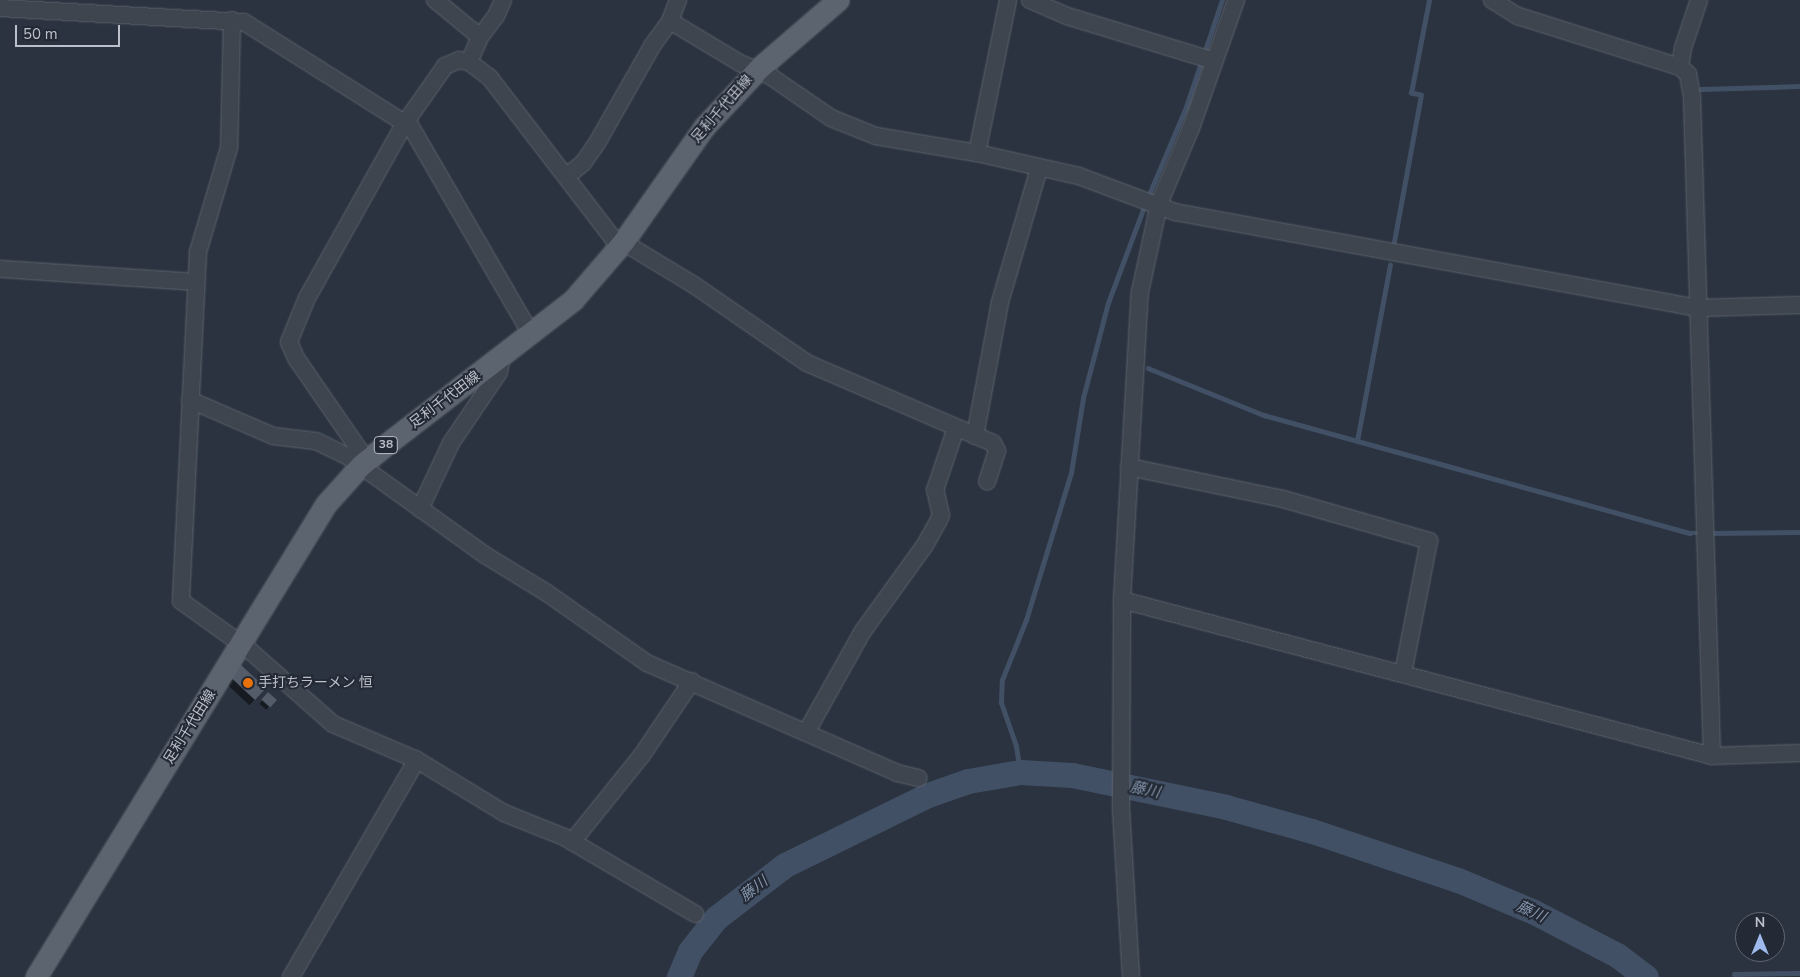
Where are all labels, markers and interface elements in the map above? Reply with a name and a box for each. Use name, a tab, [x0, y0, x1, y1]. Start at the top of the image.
scale bar	[18, 15, 122, 47]
text: 50 m	[23, 24, 58, 44]
street label: 足利千代田線	[688, 72, 756, 146]
street label: 足利千代田線	[406, 368, 484, 432]
road number: 38	[374, 436, 398, 454]
place label: 手打ちラーメン 恒	[258, 675, 374, 691]
marker: 手打ちラーメン 恒	[242, 677, 254, 689]
street label: 足利千代田線	[161, 687, 219, 767]
water label: 藤川	[1128, 778, 1162, 802]
water label: 藤川	[737, 873, 771, 905]
water label: 藤川	[1514, 898, 1548, 926]
north arrow	[1735, 912, 1785, 962]
text: N	[1755, 913, 1765, 932]

